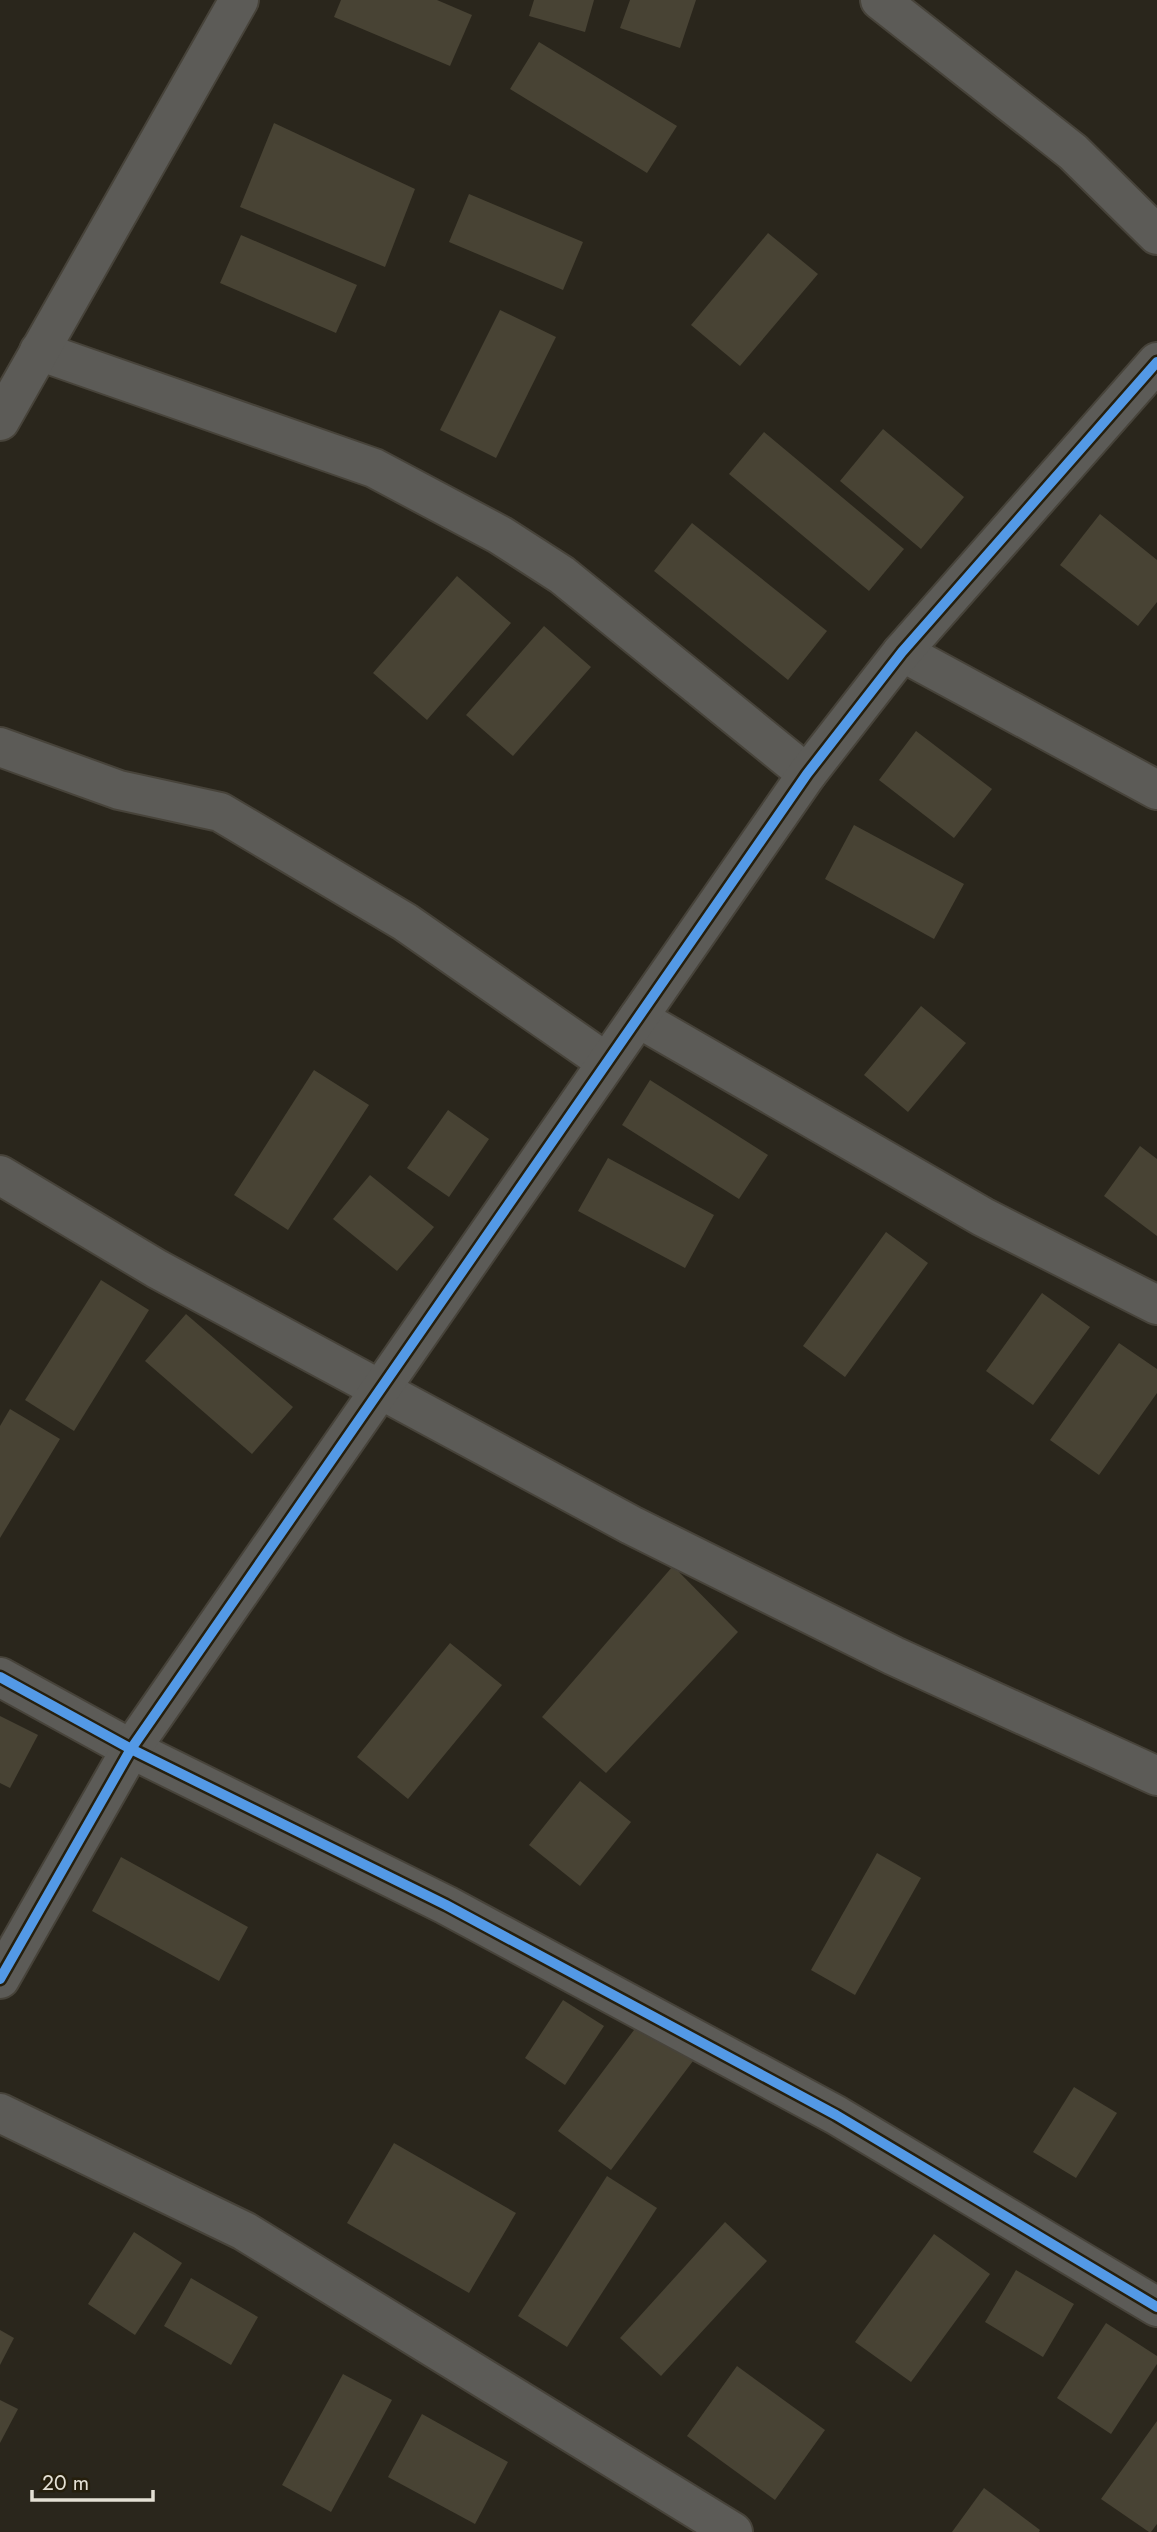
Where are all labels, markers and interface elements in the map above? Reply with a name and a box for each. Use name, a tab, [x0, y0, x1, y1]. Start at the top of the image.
scale bar	[32, 2458, 152, 2502]
text: 20 m	[42, 2468, 89, 2498]

